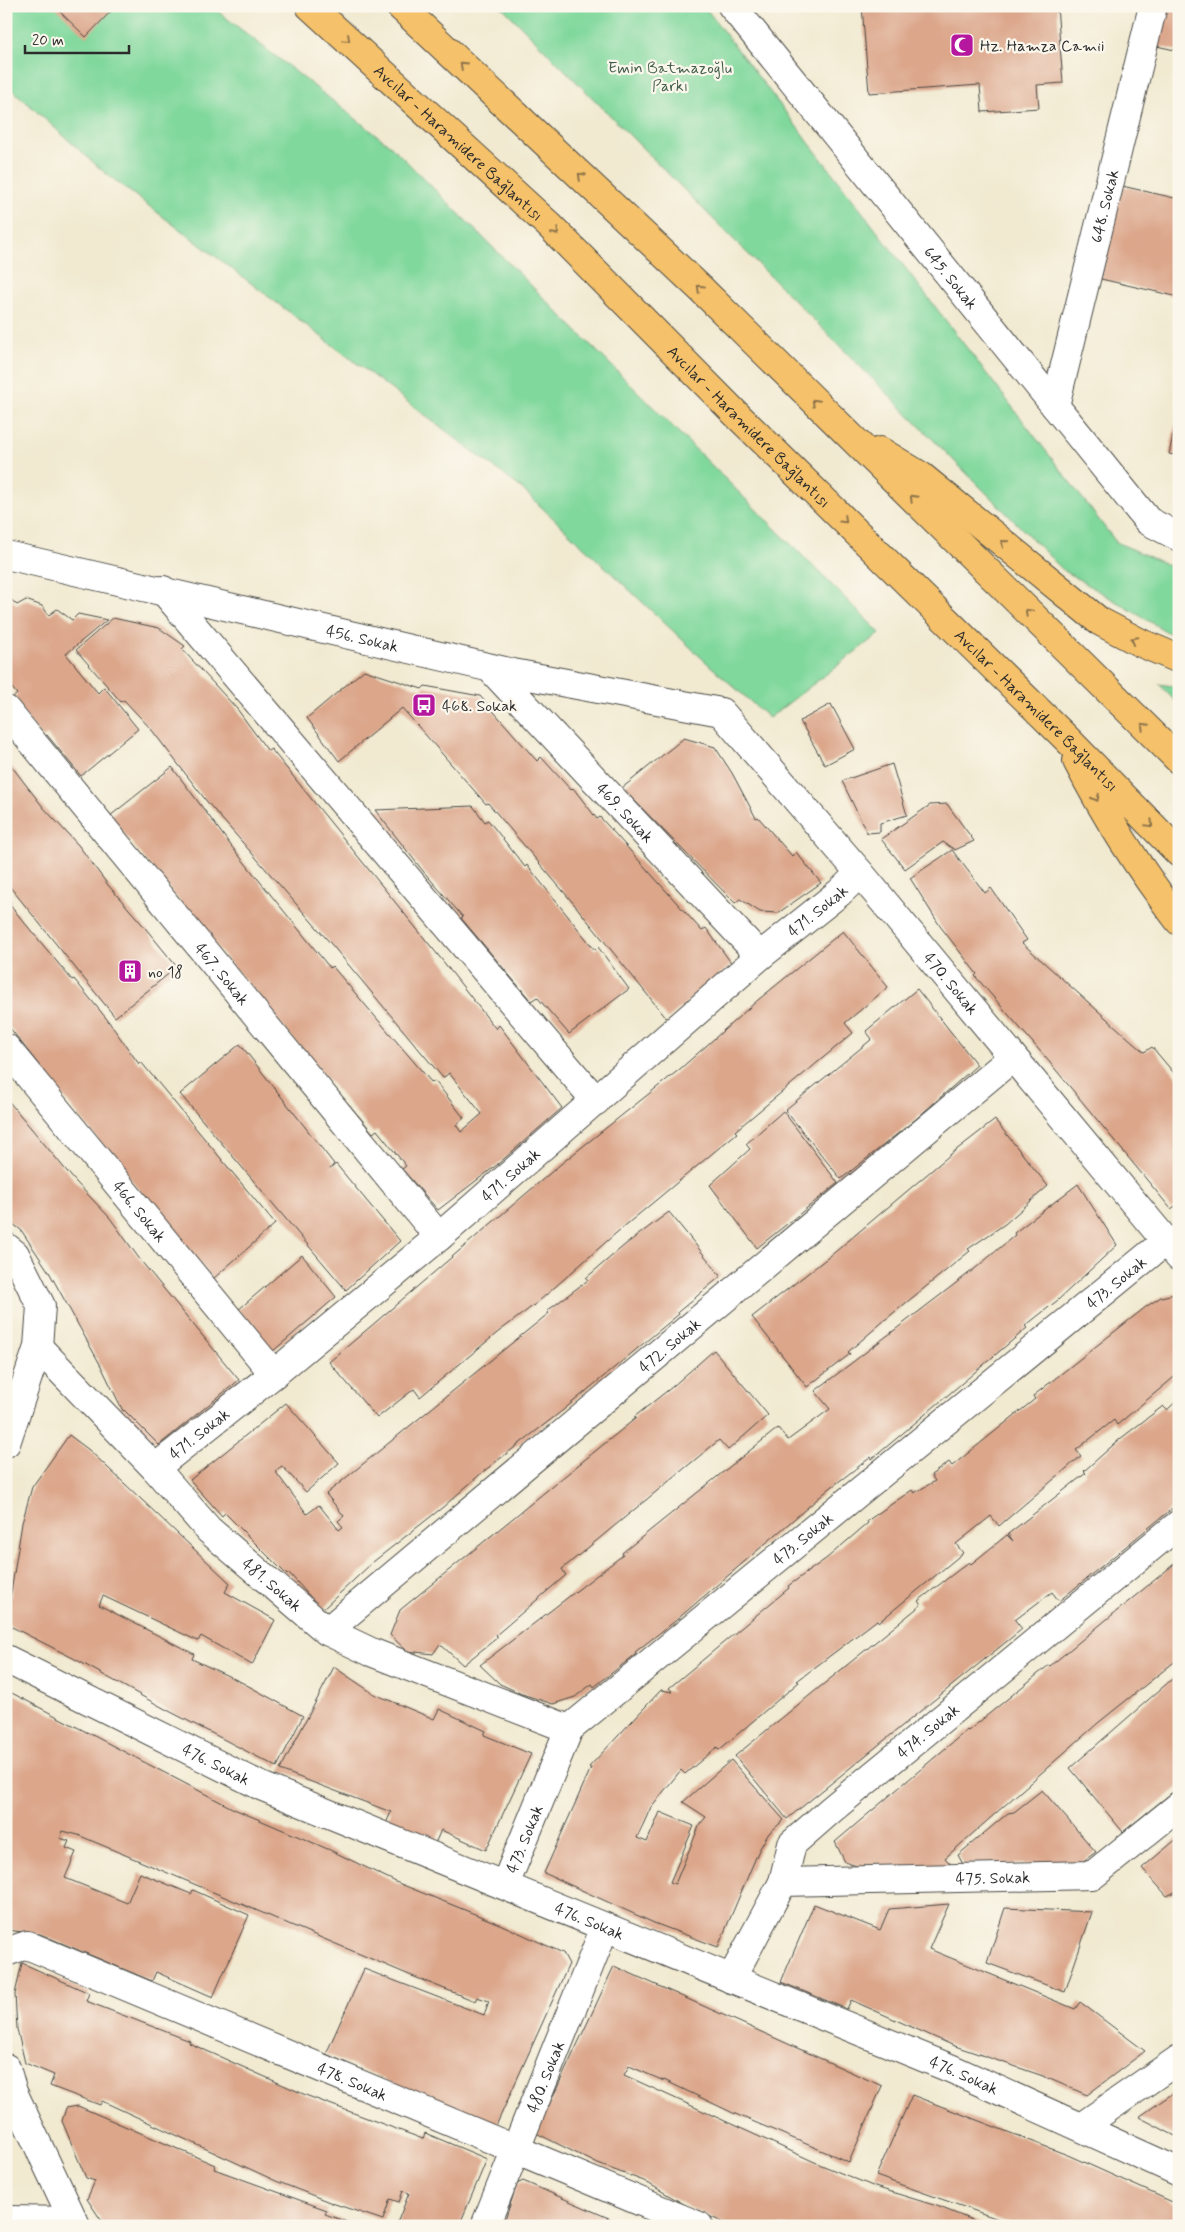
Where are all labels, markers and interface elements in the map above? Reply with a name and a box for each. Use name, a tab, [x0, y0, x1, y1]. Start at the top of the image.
scale bar	[25, 22, 129, 54]
text: 20 m	[32, 31, 64, 51]
mosque icon: Hz. Hamza Camii	[949, 32, 975, 58]
one-way arrow	[341, 33, 350, 42]
place label: Hz. Hamza Camii	[980, 36, 1105, 57]
park label: Emin Batmazoğlu Parkı	[608, 58, 732, 97]
street label: Avcılar - Haramidere Bağlantısı	[369, 61, 547, 226]
one-way arrow	[459, 62, 468, 71]
street label: 648. Sokak	[1086, 167, 1125, 245]
one-way arrow	[578, 173, 587, 182]
one-way arrow	[550, 226, 559, 235]
street label: 645. Sokak	[918, 243, 982, 314]
one-way arrow	[696, 285, 705, 294]
street label: Avcılar - Haramidere Bağlantısı	[662, 341, 834, 513]
one-way arrow	[812, 399, 821, 408]
one-way arrow	[909, 495, 918, 504]
one-way arrow	[838, 515, 847, 524]
one-way arrow	[1001, 541, 1010, 549]
one-way arrow	[1025, 609, 1034, 618]
street label: 456. Sokak	[324, 621, 400, 658]
street label: Avcılar - Haramidere Bağlantısı	[949, 625, 1122, 797]
one-way arrow	[1130, 636, 1139, 646]
bus stop icon: 468. Sokak	[411, 692, 437, 718]
place label: 468. Sokak	[442, 696, 517, 717]
one-way arrow	[1141, 723, 1150, 732]
street label: 469. Sokak	[591, 779, 658, 848]
one-way arrow	[1090, 793, 1100, 802]
one-way arrow	[1144, 818, 1153, 827]
street label: 471. Sokak	[784, 881, 853, 942]
street label: 467. Sokak	[189, 939, 253, 1010]
street label: 470. Sokak	[918, 948, 982, 1020]
building icon: no 18	[117, 958, 143, 984]
place label: no 18	[148, 962, 183, 983]
street label: 471. Sokak	[477, 1144, 545, 1207]
street label: 466. Sokak	[107, 1177, 170, 1247]
street label: 473. Sokak	[1082, 1252, 1151, 1314]
street label: 472. Sokak	[635, 1314, 706, 1378]
street label: 471. Sokak	[165, 1404, 235, 1465]
street label: 473. Sokak	[769, 1508, 838, 1570]
street label: 481. Sokak	[237, 1554, 306, 1617]
street label: 474. Sokak	[893, 1700, 964, 1764]
street label: 476. Sokak	[178, 1739, 253, 1791]
street label: 473. Sokak	[502, 1802, 549, 1877]
street label: 475. Sokak	[956, 1867, 1030, 1890]
street label: 476. Sokak	[551, 1898, 627, 1946]
street label: 480. Sokak	[522, 2038, 570, 2116]
street label: 476. Sokak	[926, 2052, 1001, 2101]
street label: 478. Sokak	[314, 2059, 390, 2107]

